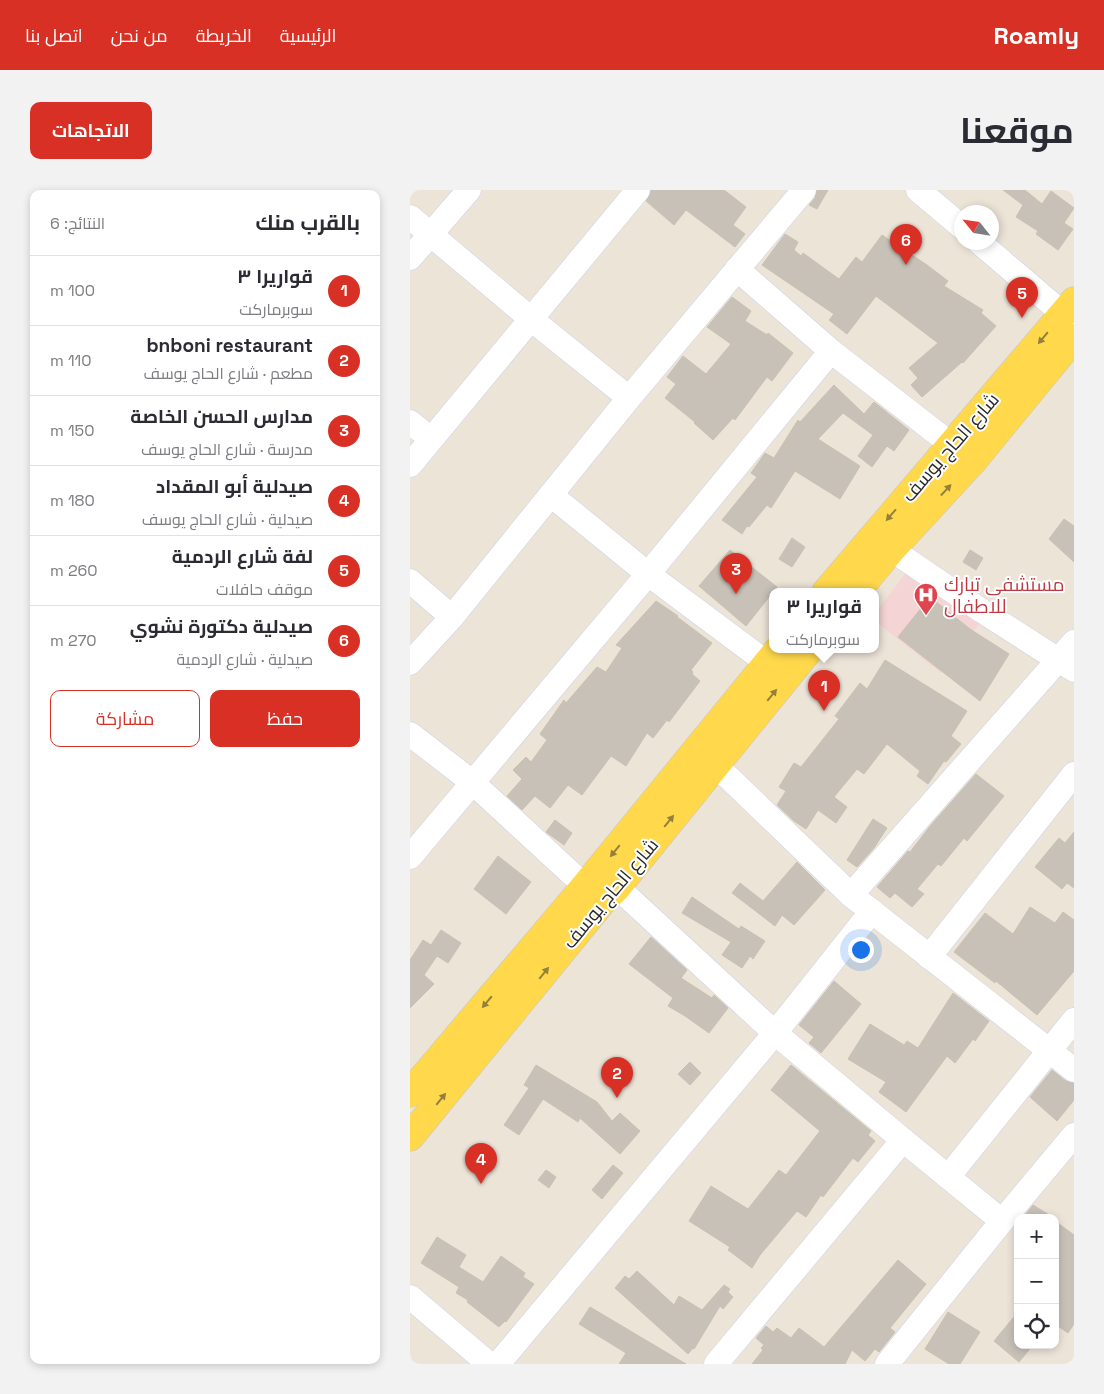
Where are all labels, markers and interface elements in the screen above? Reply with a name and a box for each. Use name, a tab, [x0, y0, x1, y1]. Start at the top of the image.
text: Roamly	[994, 20, 1079, 51]
text: اتصل بنا	[25, 24, 83, 47]
text: من نحن	[111, 24, 168, 47]
text: الخريطة	[196, 24, 252, 47]
text: الرئيسية	[280, 24, 336, 47]
button: الاتجاهات	[30, 102, 152, 159]
text: موقعنا	[960, 109, 1074, 153]
north arrow	[954, 205, 999, 250]
text: بالقرب منك	[256, 209, 360, 236]
text: النتائج: 6	[50, 213, 105, 234]
pin: 6	[890, 224, 922, 265]
text: قواريرا ٣	[237, 264, 313, 289]
pin: 5	[1006, 277, 1038, 318]
text: 100 m	[50, 280, 95, 301]
text: 1	[340, 280, 348, 301]
text: سوبرماركت	[239, 299, 313, 320]
one-way arrow	[1037, 332, 1048, 345]
text: bnboni restaurant	[146, 333, 313, 358]
text: 110 m	[50, 350, 92, 371]
text: 2	[339, 350, 349, 371]
text: مطعم · شارع الحاج يوسف	[144, 363, 313, 384]
street label: شارع الحاج يوسف	[896, 388, 1005, 508]
text: مدارس الحسن الخاصة	[130, 404, 313, 429]
text: 150 m	[50, 420, 94, 441]
text: 3	[339, 420, 349, 441]
text: مدرسة · شارع الحاج يوسف	[141, 439, 313, 460]
text: صيدلية أبو المقداد	[156, 474, 313, 499]
one-way arrow	[940, 485, 952, 497]
text: 180 m	[50, 490, 95, 511]
text: 4	[339, 490, 349, 511]
one-way arrow	[886, 508, 897, 521]
text: صيدلية · شارع الحاج يوسف	[142, 509, 313, 530]
text: لفة شارع الردمية	[172, 544, 313, 569]
pin: 3	[720, 553, 752, 594]
text: 260 m	[50, 560, 98, 581]
text: 5	[339, 560, 349, 581]
place label: مستشفى تبارك للاطفال	[944, 572, 1064, 619]
text: موقف حافلات	[216, 579, 313, 600]
hospital icon: مستشفى تبارك للاطفال	[913, 582, 939, 616]
popup	[769, 588, 879, 653]
text: قواريرا ٣	[786, 594, 862, 619]
text: صيدلية دكتورة نشوي	[130, 614, 313, 639]
text: سوبرماركت	[786, 629, 860, 650]
text: 270 m	[50, 630, 97, 651]
text: 6	[339, 630, 349, 651]
text: صيدلية · شارع الردمية	[176, 649, 313, 670]
pin: 1	[808, 670, 840, 711]
one-way arrow	[766, 689, 777, 702]
button: مشاركة	[50, 690, 200, 747]
button: حفظ	[210, 690, 360, 747]
one-way arrow	[664, 815, 675, 828]
street label: شارع الحاج يوسف	[557, 833, 665, 954]
one-way arrow	[609, 844, 620, 857]
your location	[848, 937, 874, 963]
one-way arrow	[538, 967, 549, 980]
one-way arrow	[482, 995, 493, 1008]
pin: 2	[601, 1057, 633, 1098]
one-way arrow	[435, 1093, 446, 1106]
pin: 4	[465, 1143, 497, 1184]
map controls	[1014, 1214, 1059, 1349]
button: +	[1014, 1214, 1059, 1259]
button: −	[1014, 1259, 1059, 1304]
button: locate	[1014, 1304, 1059, 1349]

